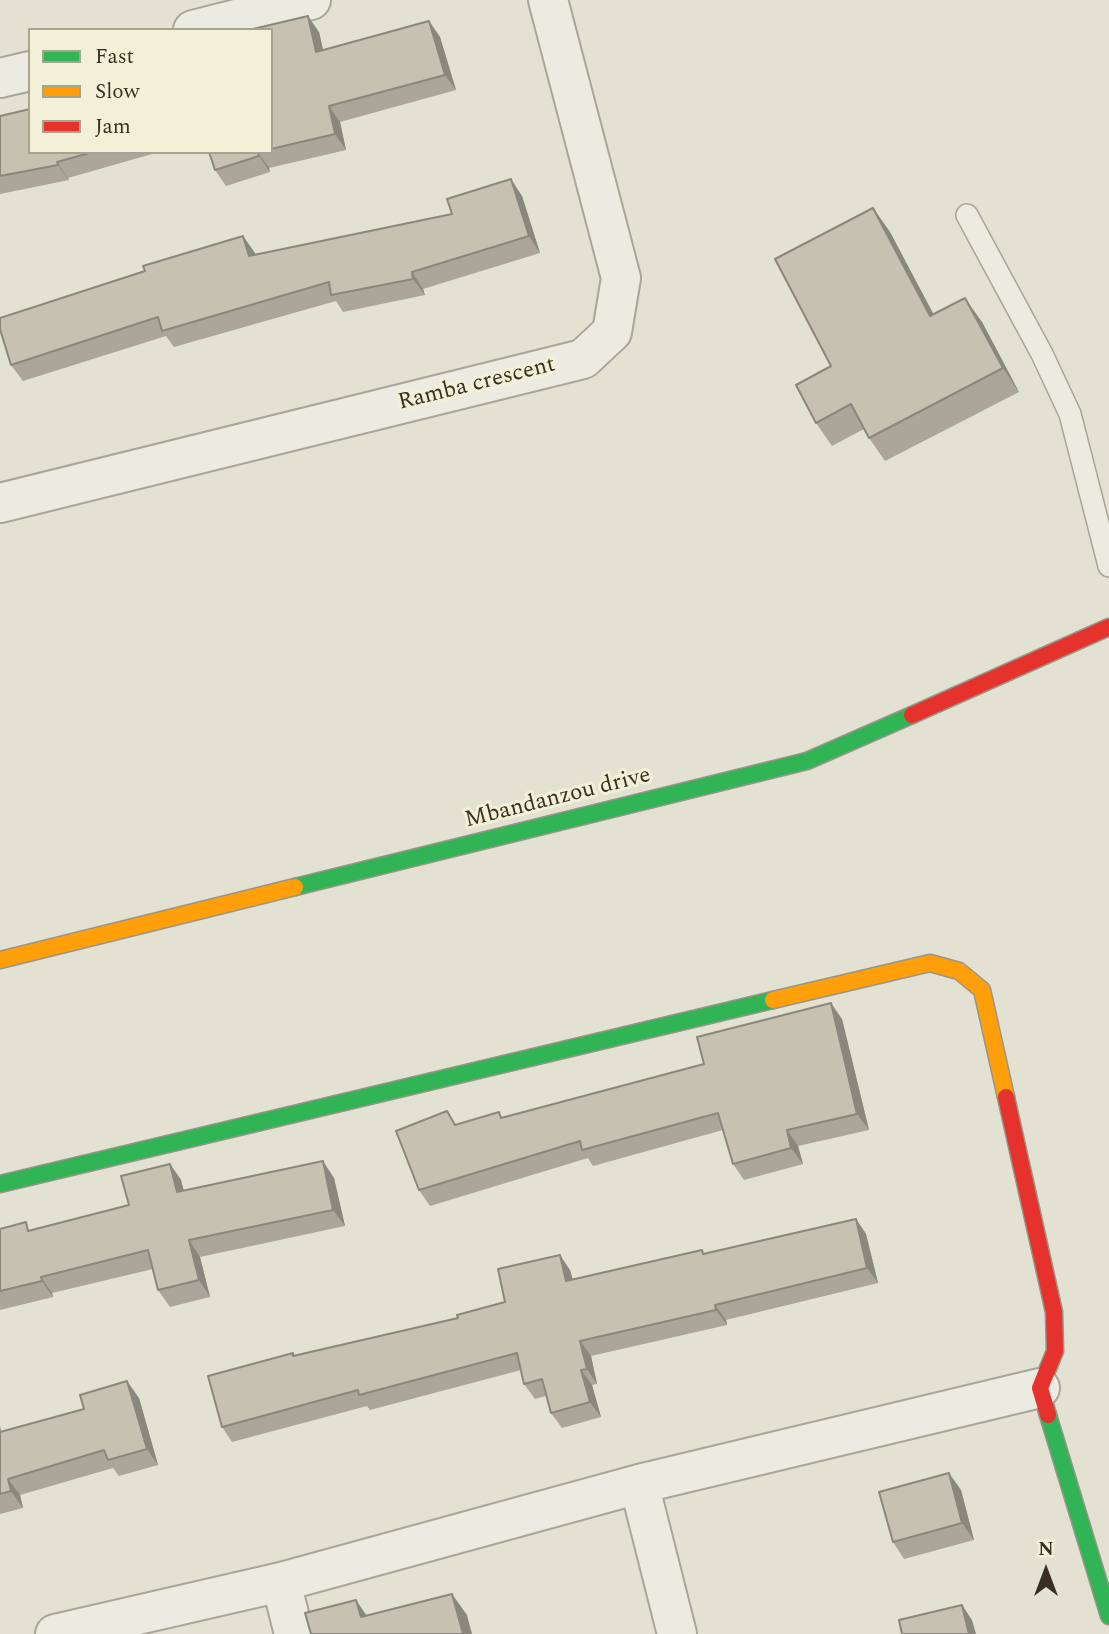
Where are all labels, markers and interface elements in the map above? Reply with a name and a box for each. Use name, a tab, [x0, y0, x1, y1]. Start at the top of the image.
legend	[28, 28, 273, 154]
text: Fast	[95, 41, 134, 73]
text: Slow	[95, 76, 139, 108]
text: Jam	[95, 111, 131, 143]
street label: Ramba crescent	[395, 352, 559, 418]
street label: Mbandanzou drive	[462, 763, 654, 835]
text: N	[1038, 1535, 1054, 1564]
north arrow	[1011, 1536, 1081, 1606]

